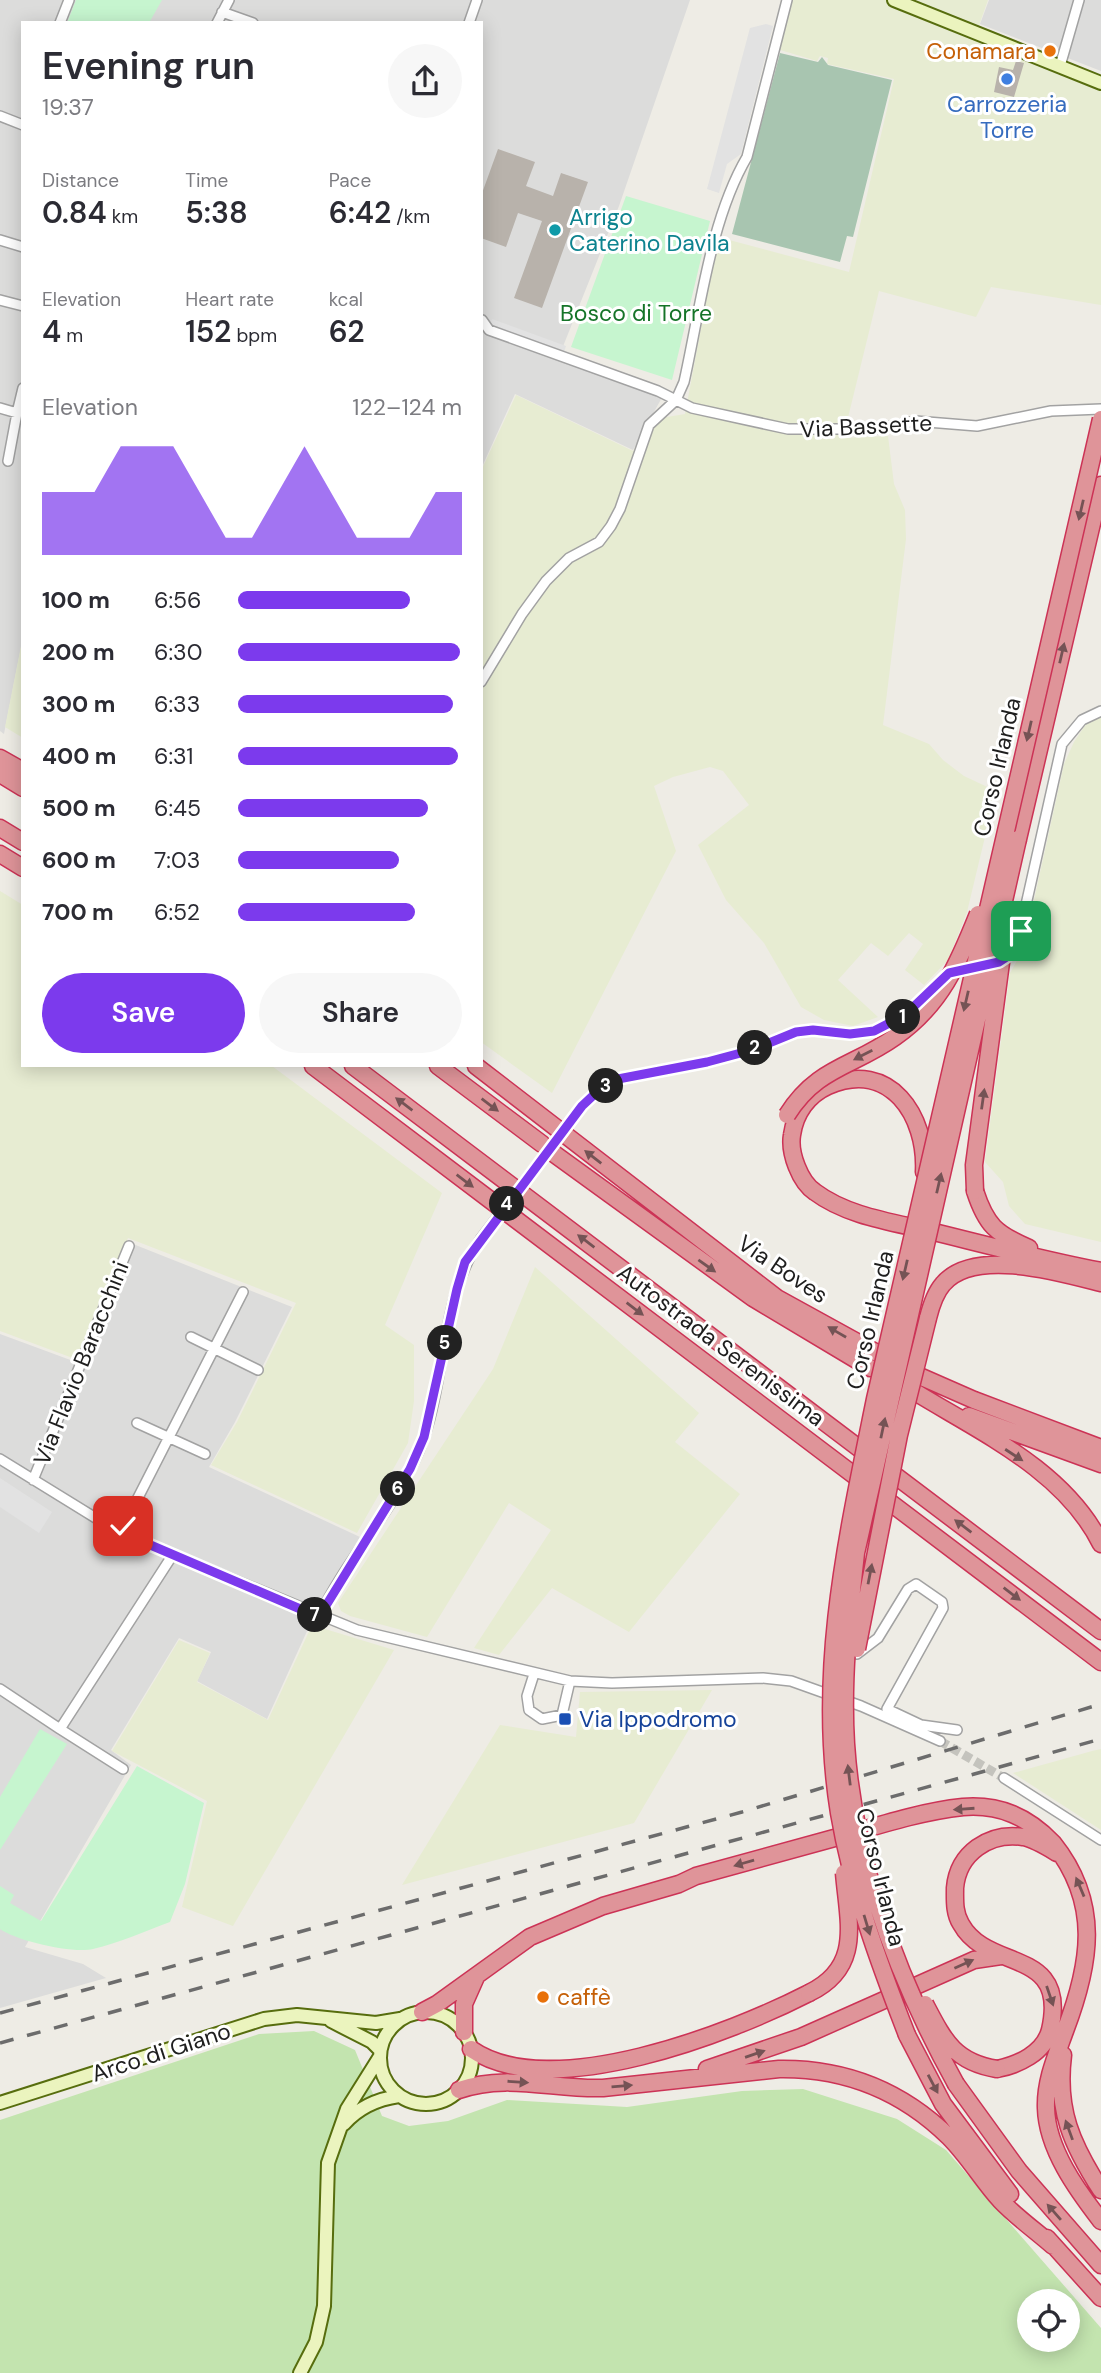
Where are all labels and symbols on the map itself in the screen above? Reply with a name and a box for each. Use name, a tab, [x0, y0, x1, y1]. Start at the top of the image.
place label: Conamara	[926, 36, 1036, 66]
marker: Conamara	[1042, 43, 1058, 59]
marker: Carrozzeria Torre	[999, 71, 1015, 87]
place label: Carrozzeria Torre	[947, 89, 1067, 145]
place label: Arrigo Caterino Davila	[569, 202, 730, 258]
marker: Arrigo Caterino Davila	[547, 222, 563, 238]
park label: Bosco di Torre	[560, 298, 712, 328]
street label: Via Bassette	[799, 408, 933, 444]
one-way arrow	[1075, 499, 1086, 521]
one-way arrow	[1057, 642, 1068, 664]
street label: Corso Irlanda	[966, 695, 1028, 839]
one-way arrow	[1023, 720, 1034, 742]
pin	[991, 901, 1051, 961]
one-way arrow	[961, 990, 972, 1012]
pin: 1	[886, 1000, 920, 1034]
pin: 2	[738, 1030, 772, 1066]
one-way arrow	[853, 1050, 873, 1061]
pin: 3	[588, 1068, 624, 1104]
one-way arrow	[977, 1088, 988, 1110]
one-way arrow	[395, 1097, 413, 1111]
one-way arrow	[481, 1098, 499, 1112]
one-way arrow	[585, 1149, 603, 1164]
one-way arrow	[934, 1172, 945, 1194]
one-way arrow	[456, 1174, 474, 1188]
pin: 4	[490, 1186, 524, 1222]
street label: Via Boves	[732, 1228, 834, 1310]
one-way arrow	[576, 1234, 595, 1248]
street label: Corso Irlanda	[839, 1248, 901, 1392]
street label: Via Flavio Baracchini	[26, 1256, 136, 1470]
street label: Autostrada Serenissima	[611, 1257, 831, 1433]
one-way arrow	[698, 1259, 716, 1273]
one-way arrow	[899, 1259, 910, 1281]
one-way arrow	[626, 1302, 644, 1316]
pin: 5	[428, 1326, 462, 1360]
one-way arrow	[827, 1326, 847, 1338]
one-way arrow	[878, 1417, 889, 1439]
one-way arrow	[1005, 1448, 1024, 1461]
pin: 6	[380, 1472, 416, 1506]
pin	[93, 1496, 153, 1556]
one-way arrow	[954, 1518, 972, 1533]
one-way arrow	[864, 1563, 875, 1585]
one-way arrow	[1003, 1587, 1021, 1601]
pin: 7	[298, 1598, 332, 1632]
place label: Via Ippodromo	[579, 1704, 737, 1734]
marker: Via Ippodromo	[557, 1711, 573, 1727]
one-way arrow	[844, 1763, 855, 1785]
one-way arrow	[953, 1803, 975, 1814]
street label: Corso Irlanda	[849, 1805, 913, 1949]
one-way arrow	[732, 1858, 754, 1869]
one-way arrow	[1074, 1877, 1085, 1898]
one-way arrow	[863, 1915, 873, 1936]
one-way arrow	[954, 1958, 974, 1970]
place label: caffè	[557, 1982, 611, 2012]
one-way arrow	[1045, 1985, 1056, 2006]
marker: caffè	[535, 1989, 551, 2005]
street label: Arco di Giano	[88, 2015, 234, 2089]
one-way arrow	[744, 2048, 765, 2059]
one-way arrow	[927, 2074, 938, 2094]
one-way arrow	[507, 2077, 529, 2088]
one-way arrow	[611, 2081, 633, 2092]
one-way arrow	[1063, 2119, 1074, 2140]
one-way arrow	[1047, 2204, 1062, 2221]

